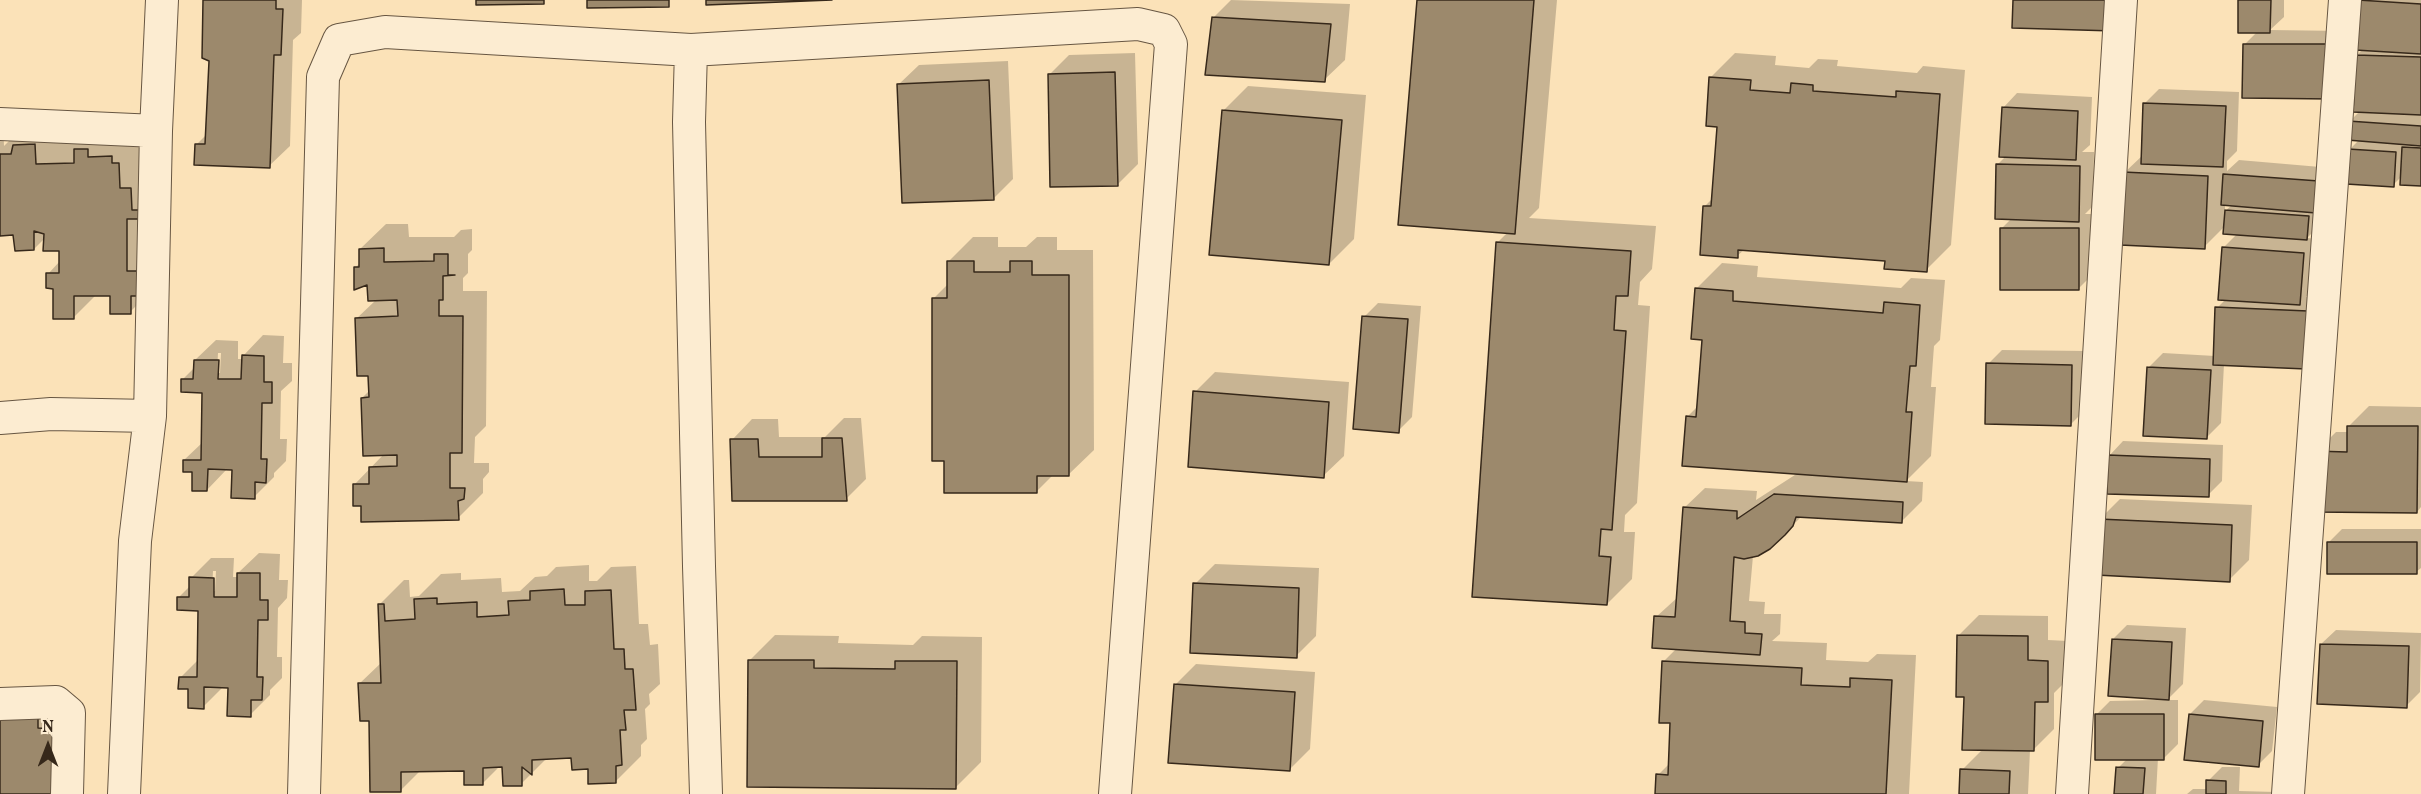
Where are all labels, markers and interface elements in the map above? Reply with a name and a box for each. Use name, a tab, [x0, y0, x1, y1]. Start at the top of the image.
north arrow	[18, 716, 78, 776]
text: N	[42, 717, 54, 739]

